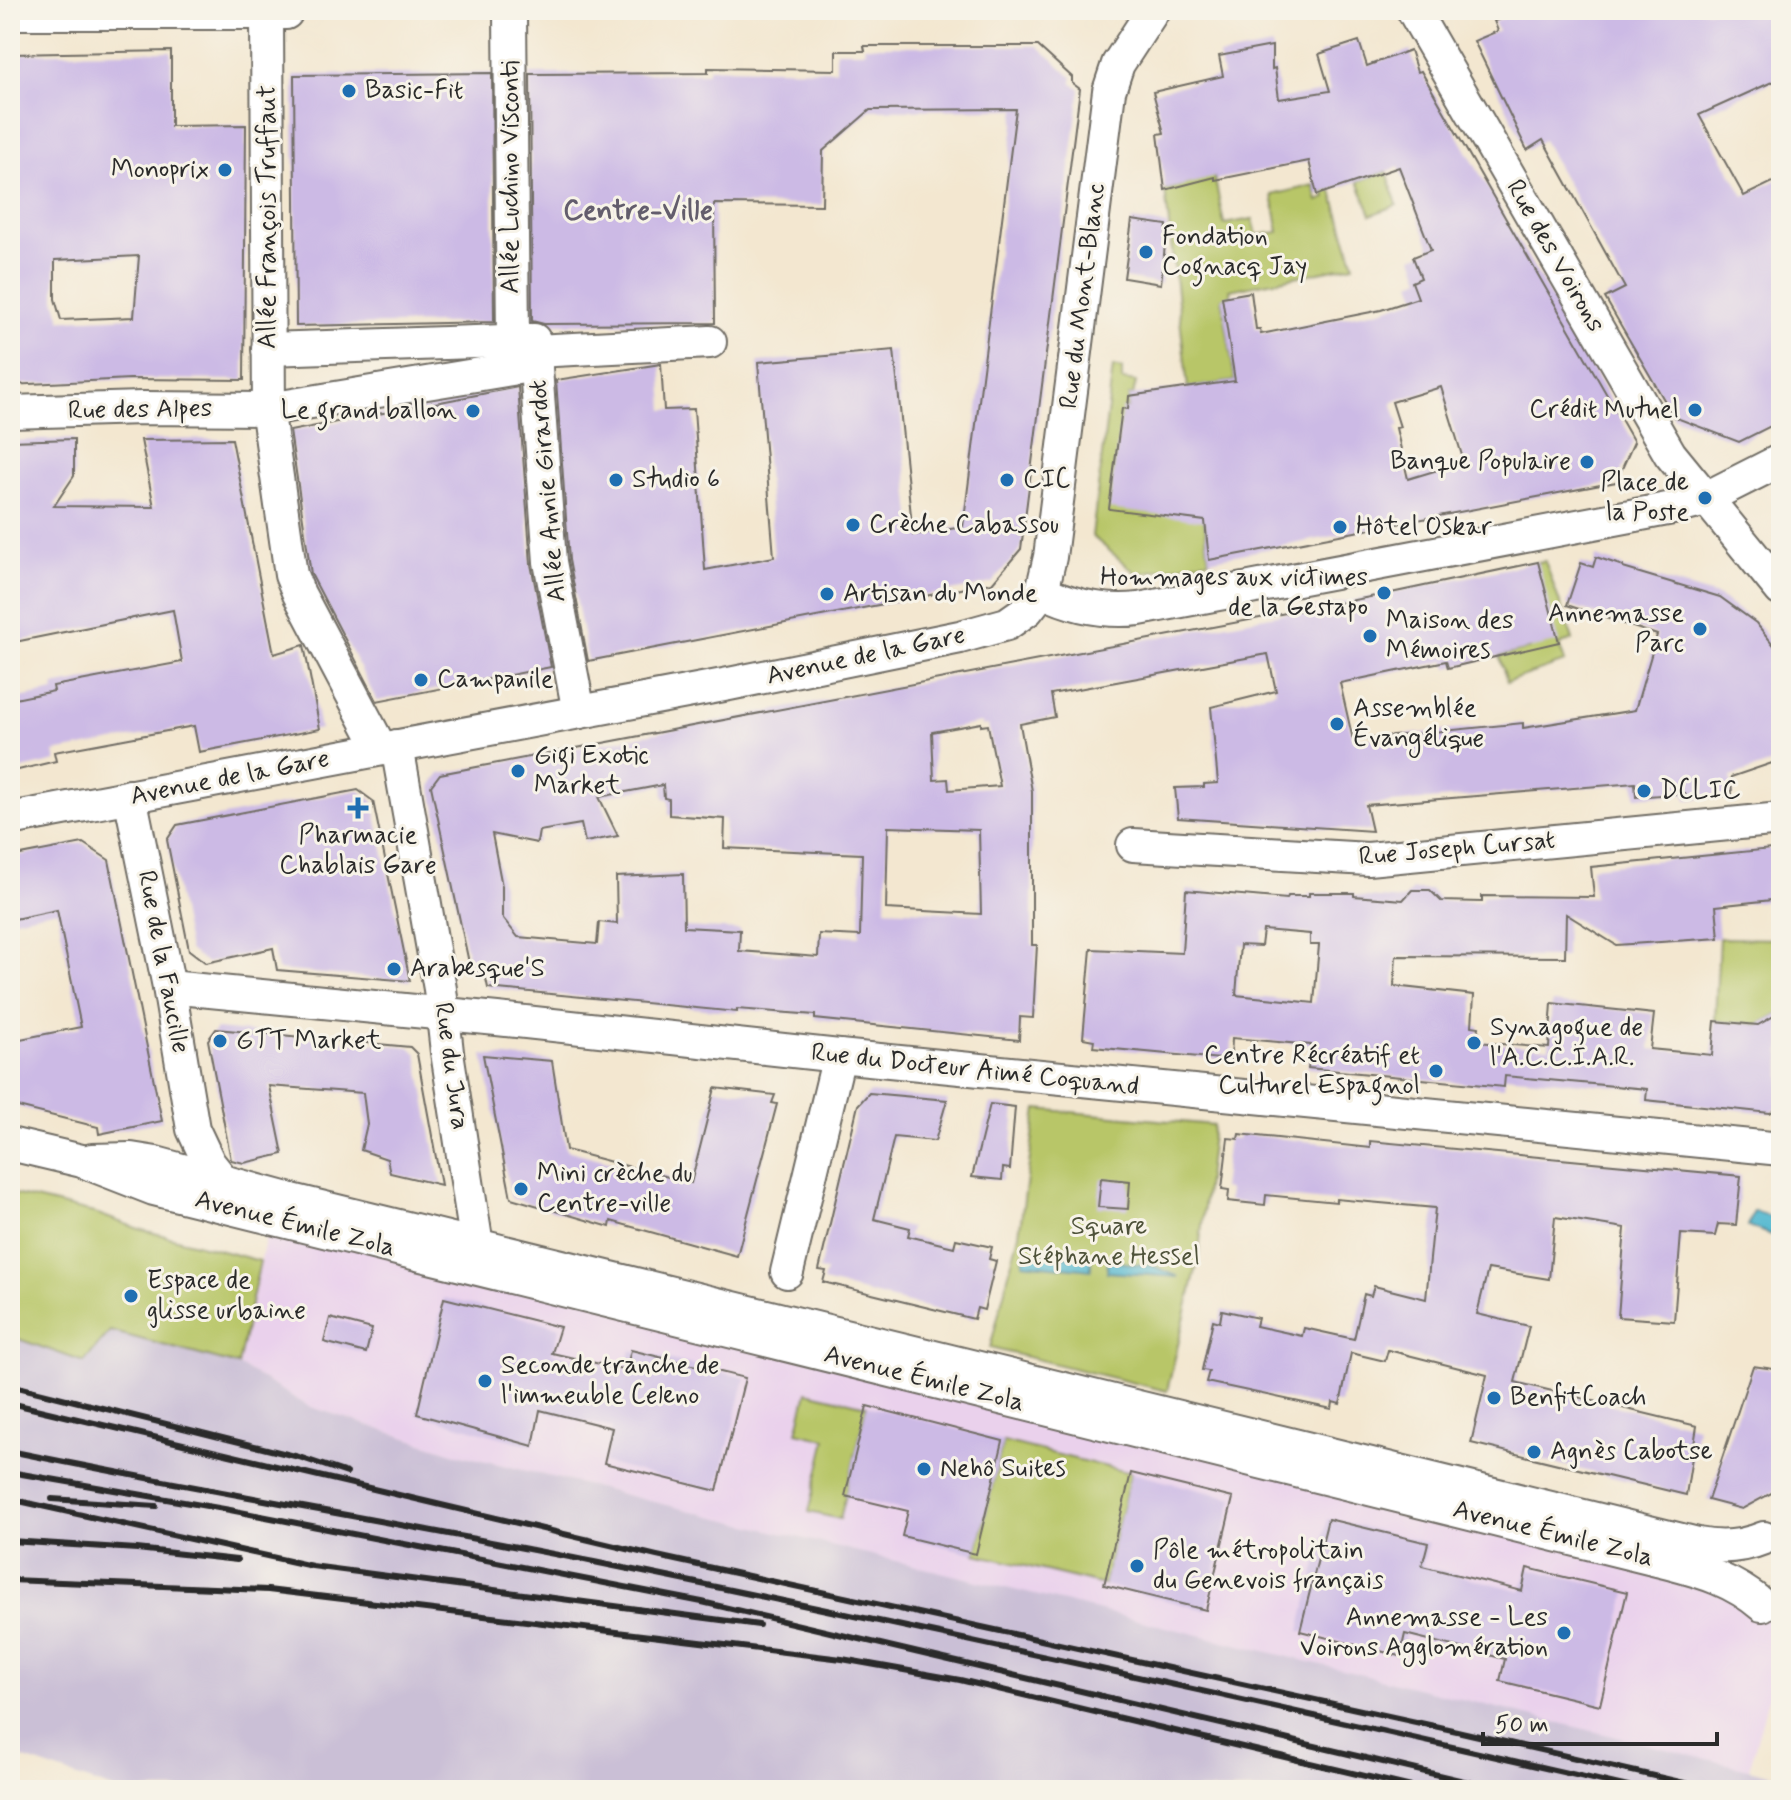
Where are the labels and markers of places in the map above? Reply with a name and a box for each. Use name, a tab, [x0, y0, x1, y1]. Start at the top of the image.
place label: Basic-Fit	[365, 74, 464, 108]
marker: Basic-Fit	[340, 82, 358, 100]
place label: Monoprix	[111, 153, 209, 187]
marker: Monoprix	[216, 161, 234, 179]
place label: Fondation Cognacq Jay	[1162, 220, 1307, 287]
marker: Fondation Cognacq Jay	[1137, 243, 1155, 261]
place label: Crédit Mutuel	[1529, 393, 1679, 427]
place label: Le grand ballon	[281, 394, 457, 431]
marker: Crédit Mutuel	[1686, 401, 1704, 419]
marker: Le grand ballon	[464, 402, 482, 420]
place label: Banque Populaire	[1390, 445, 1571, 479]
marker: Banque Populaire	[1578, 453, 1596, 471]
place label: Studio 6	[632, 463, 720, 497]
place label: CIC	[1023, 463, 1070, 497]
place label: Place de la Poste	[1601, 466, 1689, 530]
marker: Studio 6	[607, 471, 625, 489]
marker: CIC	[998, 471, 1016, 489]
marker: Place de la Poste	[1696, 489, 1714, 507]
place label: Crèche Cabassou	[869, 508, 1059, 542]
place label: Hôtel Oskar	[1356, 510, 1492, 544]
marker: Crèche Cabassou	[844, 516, 862, 534]
marker: Hôtel Oskar	[1331, 518, 1349, 536]
place label: Hommages aux victimes de la Gestapo	[1100, 561, 1368, 625]
place label: Artisan du Monde	[843, 577, 1038, 611]
marker: Hommages aux victimes de la Gestapo	[1375, 584, 1393, 602]
marker: Artisan du Monde	[818, 585, 836, 603]
place label: Annemasse Parc	[1548, 597, 1684, 661]
place label: Maison des Mémoires	[1386, 604, 1514, 668]
marker: Annemasse Parc	[1691, 620, 1709, 638]
marker: Maison des Mémoires	[1361, 627, 1379, 645]
place label: Campanile	[437, 663, 554, 697]
marker: Campanile	[412, 671, 430, 689]
place label: Assemblée Évangélique	[1353, 692, 1484, 758]
marker: Assemblée Évangélique	[1328, 715, 1346, 733]
place label: Gigi Exotic Market	[534, 739, 649, 803]
marker: Gigi Exotic Market	[509, 762, 527, 780]
place label: DCLIC	[1660, 774, 1741, 808]
marker: DCLIC	[1635, 782, 1653, 800]
marker: Pharmacie Chablais Gare	[349, 799, 367, 817]
place label: Pharmacie Chablais Gare	[279, 819, 437, 883]
place label: Arabesque'S	[410, 952, 545, 986]
marker: Arabesque'S	[385, 960, 403, 978]
place label: Synagogue de l'A.C.C.I.A.R.	[1490, 1011, 1643, 1075]
place label: GTT Market	[236, 1024, 381, 1058]
marker: GTT Market	[211, 1032, 229, 1050]
marker: Synagogue de l'A.C.C.I.A.R.	[1465, 1034, 1483, 1052]
place label: Centre Récréatif et Culturel Espagnol	[1204, 1039, 1420, 1106]
marker: Centre Récréatif et Culturel Espagnol	[1427, 1062, 1445, 1080]
place label: Mini crèche du Centre-ville	[537, 1157, 692, 1221]
marker: Mini crèche du Centre-ville	[512, 1180, 530, 1198]
place label: Espace de glisse urbaine	[147, 1264, 306, 1328]
marker: Espace de glisse urbaine	[122, 1287, 140, 1305]
place label: Seconde tranche de l'immeuble Celeno	[501, 1349, 720, 1413]
marker: Seconde tranche de l'immeuble Celeno	[476, 1372, 494, 1390]
place label: BenfitCoach	[1510, 1381, 1647, 1415]
marker: BenfitCoach	[1485, 1389, 1503, 1407]
place label: Agnès Cabotse	[1550, 1435, 1713, 1469]
marker: Agnès Cabotse	[1525, 1443, 1543, 1461]
place label: Nehô Suites	[940, 1452, 1066, 1486]
marker: Nehô Suites	[915, 1460, 933, 1478]
place label: Pôle métropolitain du Genevois français	[1153, 1534, 1384, 1598]
marker: Pôle métropolitain du Genevois français	[1128, 1557, 1146, 1575]
place label: Annemasse - Les Voirons Agglomération	[1300, 1601, 1548, 1667]
marker: Annemasse - Les Voirons Agglomération	[1555, 1624, 1573, 1642]

